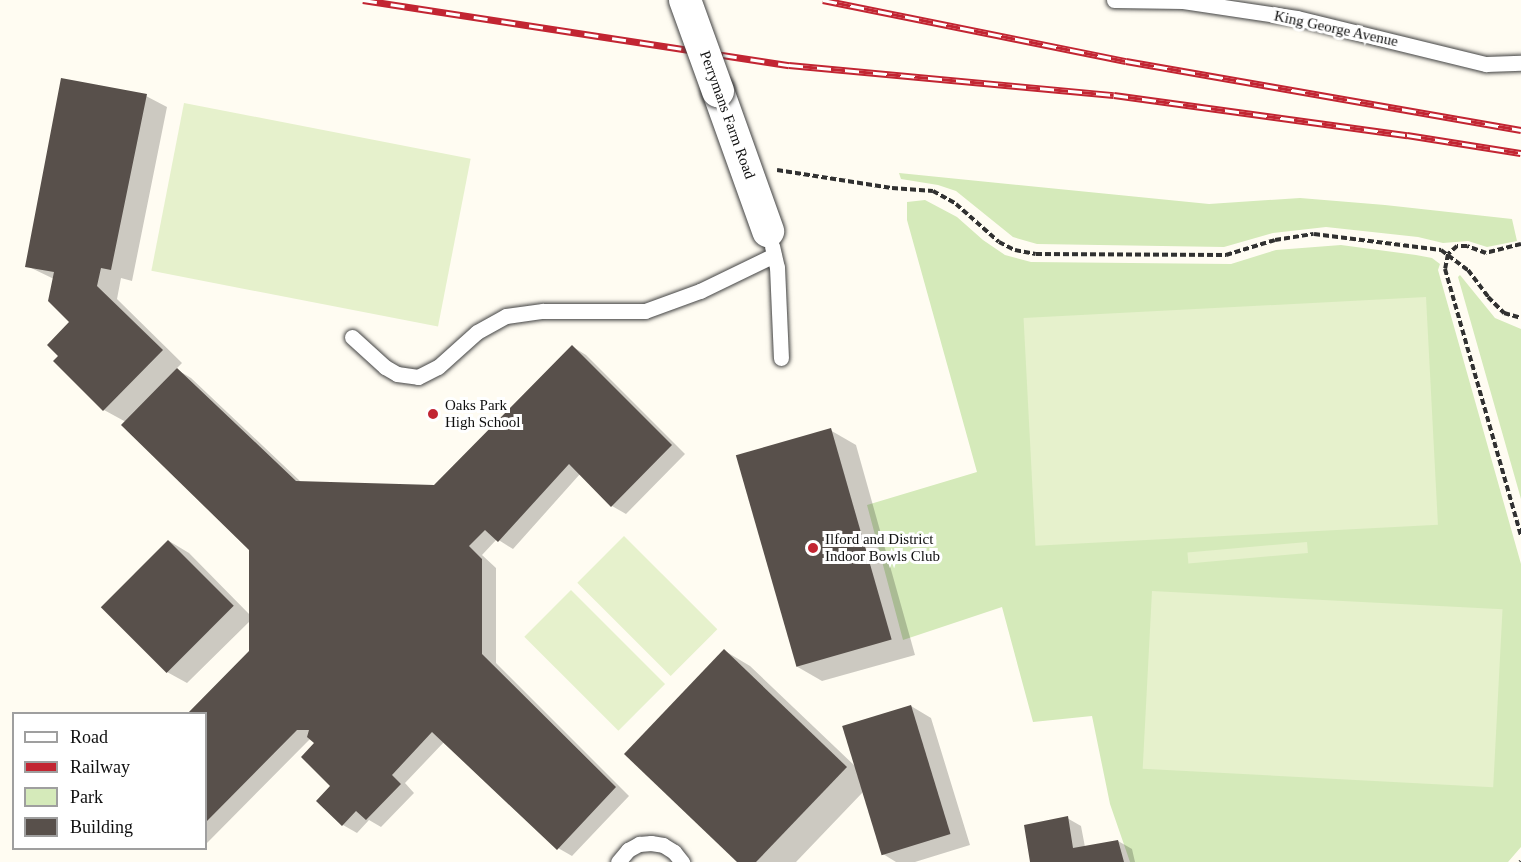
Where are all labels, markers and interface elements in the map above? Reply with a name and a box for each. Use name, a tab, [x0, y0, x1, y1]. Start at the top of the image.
street label: King George Avenue	[1272, 7, 1400, 51]
street label: Perrymans Farm Road	[695, 49, 759, 181]
place label: Oaks Park High School	[445, 396, 520, 431]
marker: Oaks Park High School	[426, 407, 440, 421]
place label: Ilford and District Indoor Bowls Club	[825, 530, 940, 565]
marker: Ilford and District Indoor Bowls Club	[806, 541, 820, 555]
legend	[12, 712, 207, 850]
text: Road	[70, 727, 108, 747]
text: Railway	[70, 757, 130, 777]
text: Park	[70, 787, 103, 807]
text: Building	[70, 817, 133, 837]

